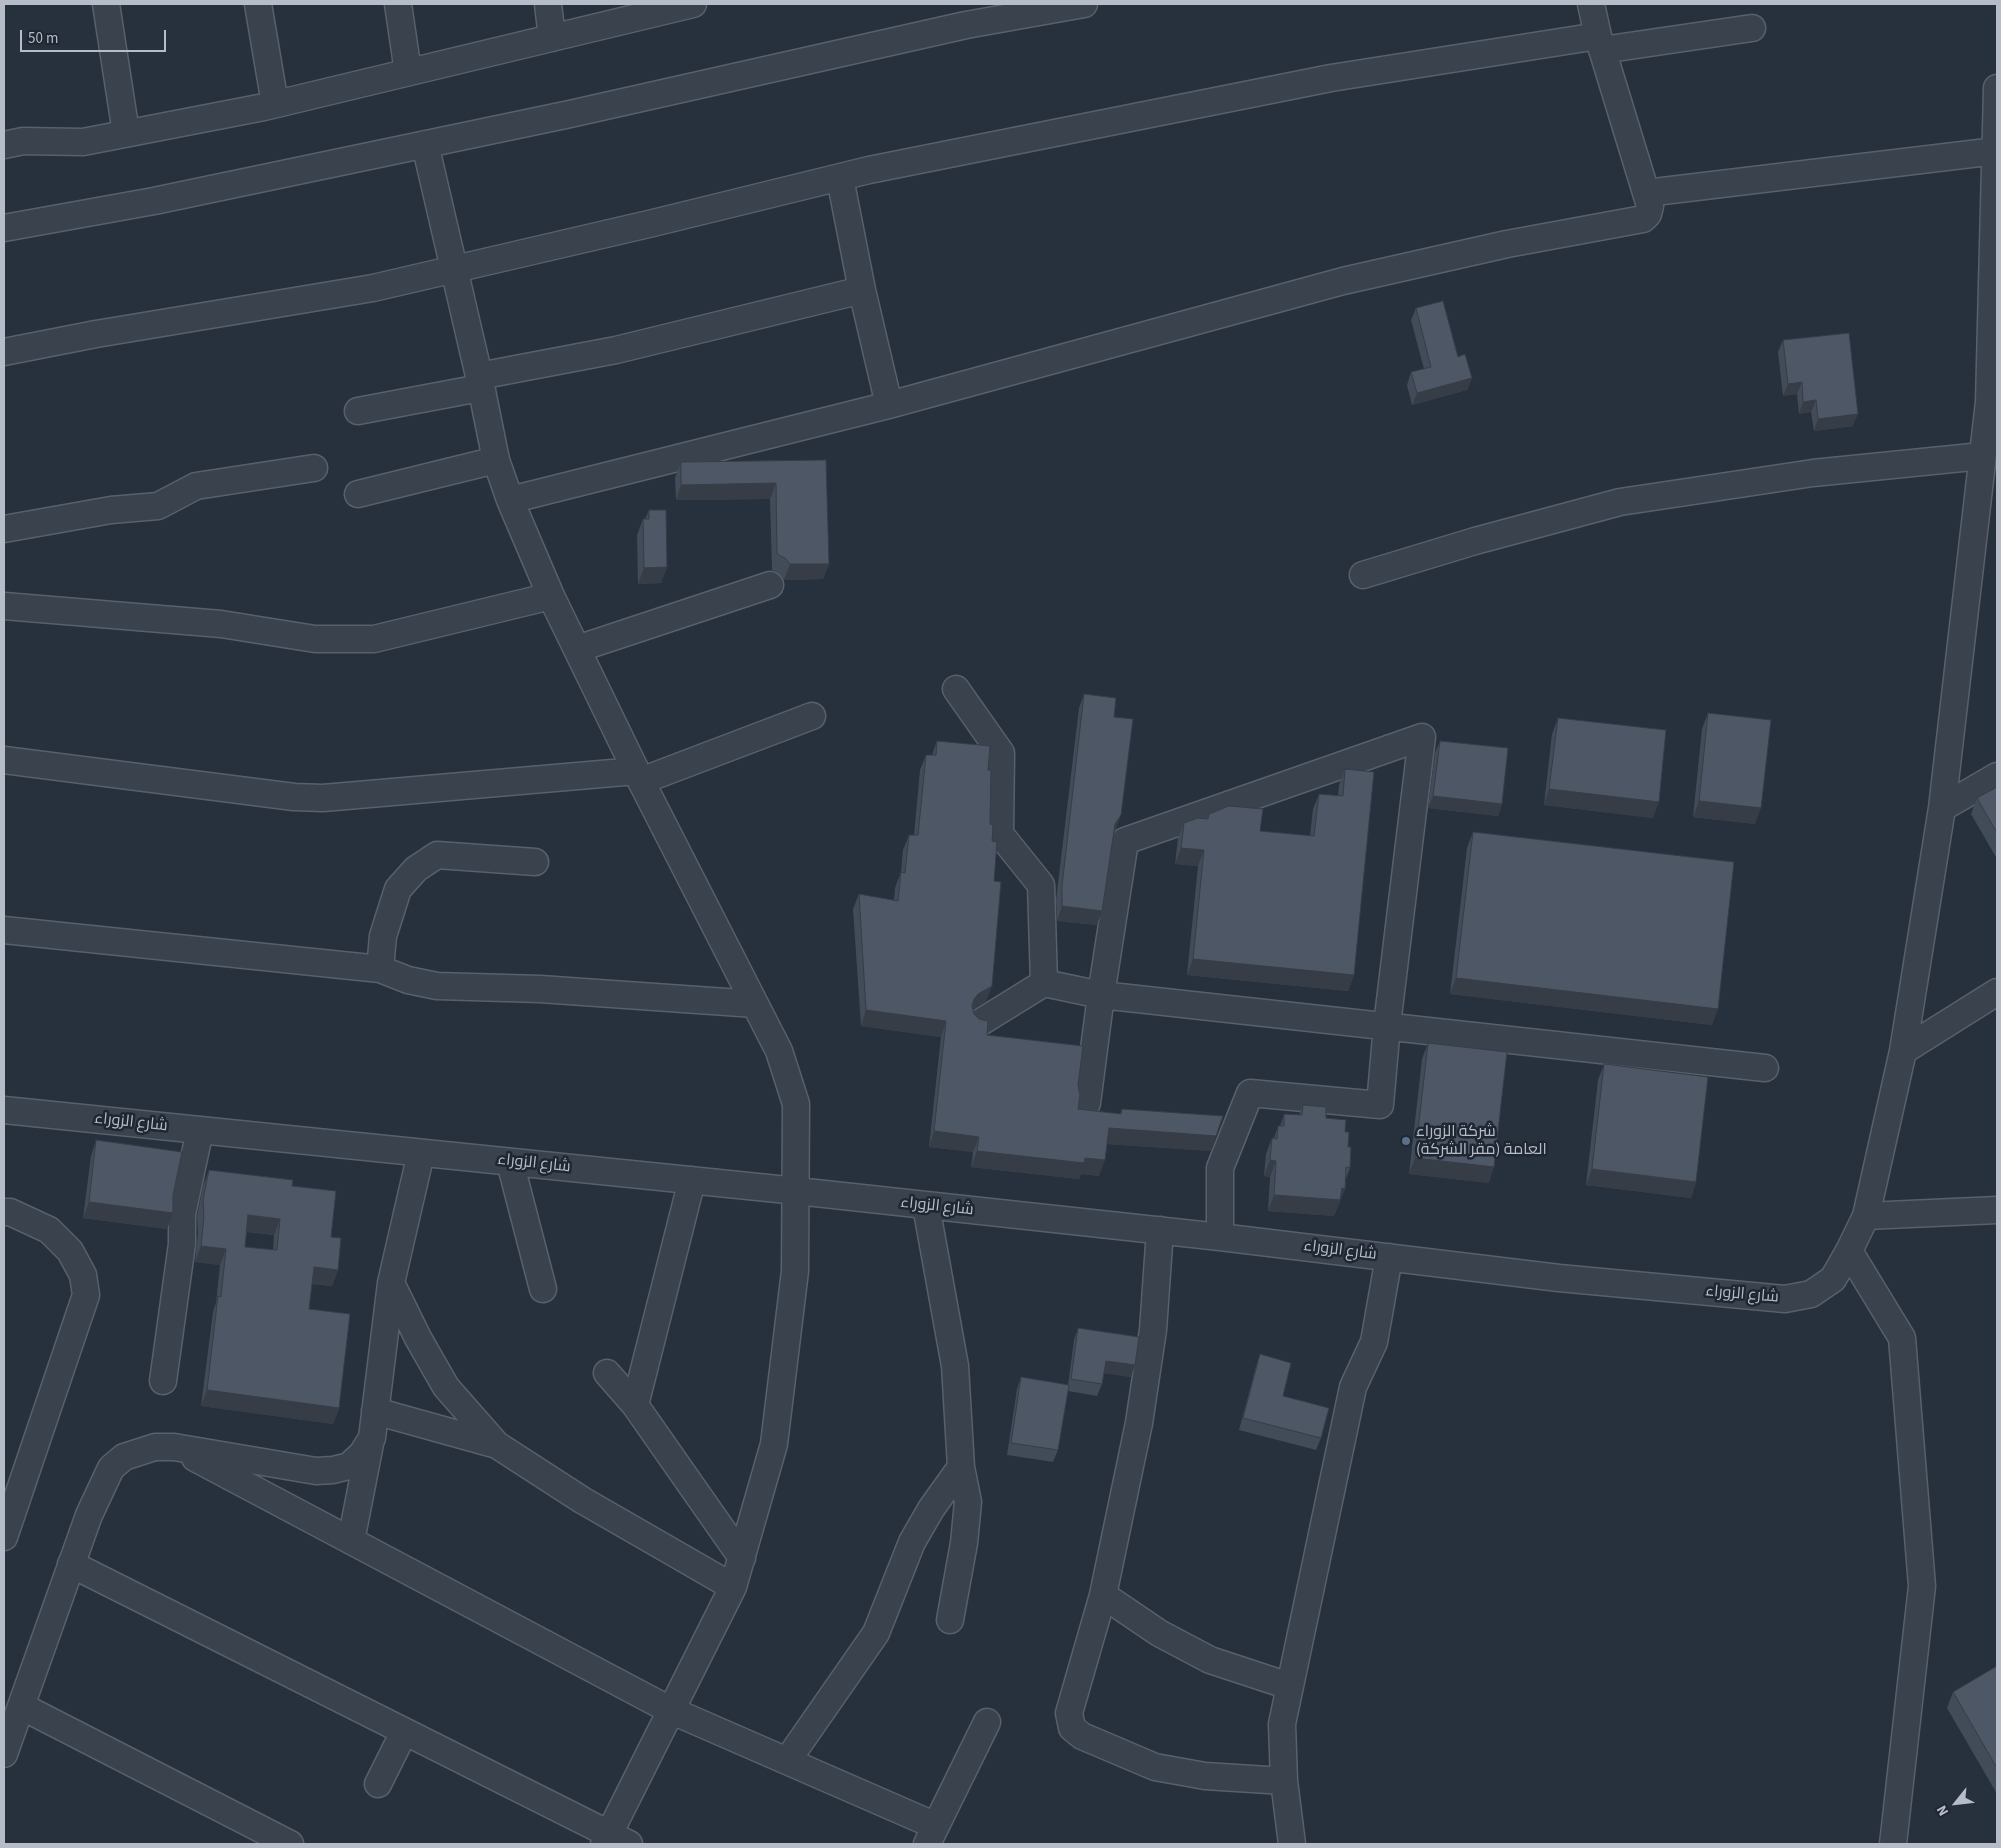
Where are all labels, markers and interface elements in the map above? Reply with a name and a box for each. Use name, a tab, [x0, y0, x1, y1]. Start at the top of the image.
scale bar	[22, 20, 169, 52]
text: 50 m	[28, 28, 58, 49]
street label: شارع الزوراء	[93, 1110, 169, 1136]
place label: شركة الزوراء العامة (مقر الشركة)	[1416, 1122, 1547, 1160]
marker: شركة الزوراء العامة (مقر الشركة)	[1400, 1135, 1412, 1147]
street label: شارع الزوراء	[496, 1151, 572, 1177]
street label: شارع الزوراء	[899, 1194, 975, 1220]
street label: شارع الزوراء	[1302, 1237, 1378, 1265]
street label: شارع الزوراء	[1704, 1282, 1780, 1308]
north arrow	[1931, 1778, 1981, 1828]
text: N	[1932, 1801, 1954, 1819]

